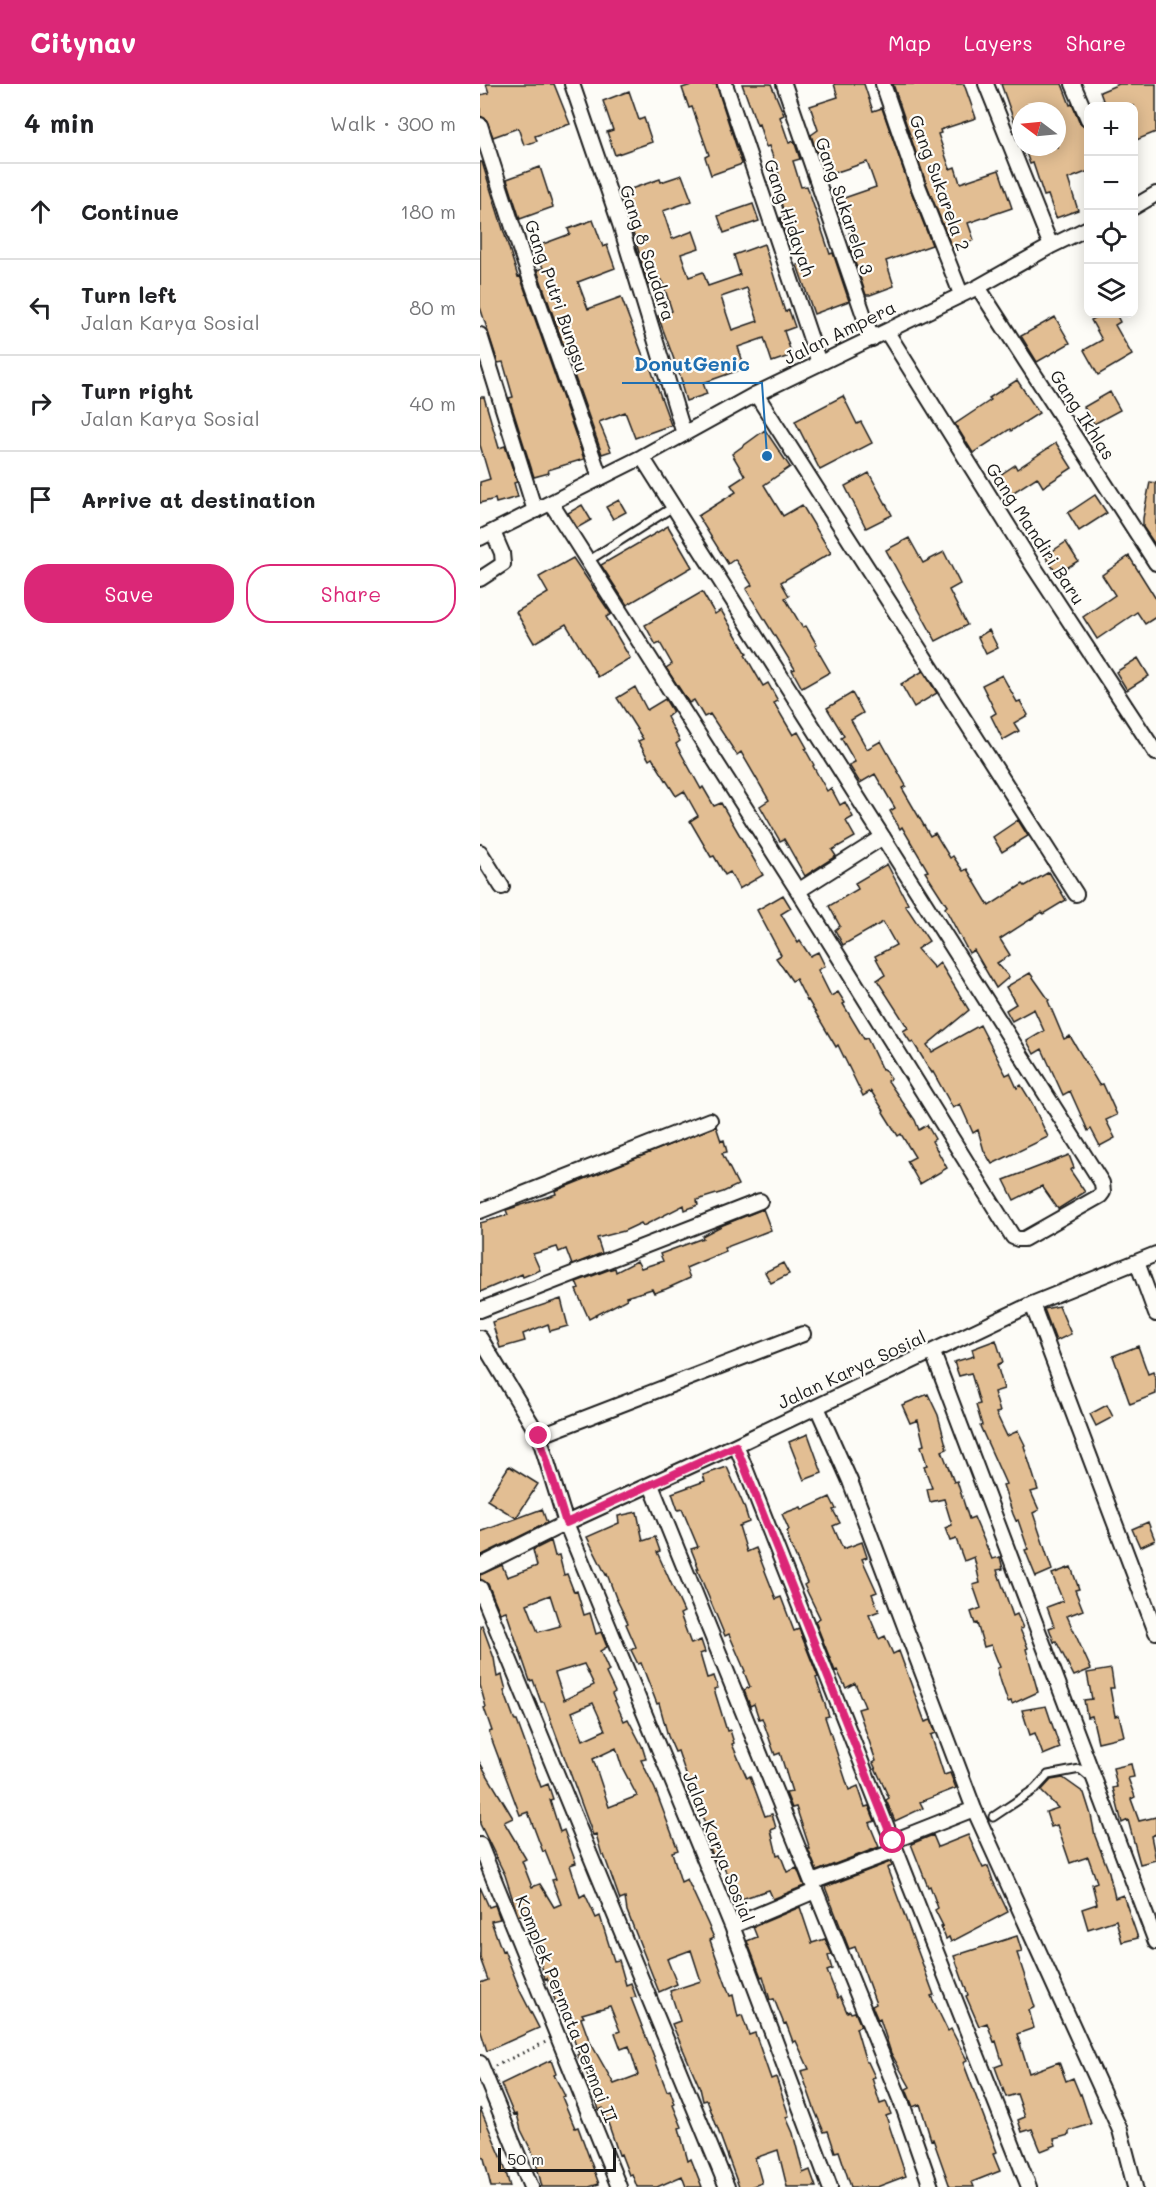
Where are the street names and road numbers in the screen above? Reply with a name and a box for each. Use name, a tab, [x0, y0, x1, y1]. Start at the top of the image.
street label: Gang Sukarela 2	[904, 111, 976, 254]
street label: Gang Sukarela 3	[810, 134, 880, 278]
street label: Gang Hidayah	[759, 156, 821, 279]
street label: Gang 8 Saudara	[615, 182, 681, 324]
street label: Gang Putri Bungsu	[520, 216, 594, 375]
street label: Jalan Ampera	[780, 295, 900, 370]
street label: Gang Ikhlas	[1045, 365, 1121, 464]
street label: Gang Mandiri Baru	[981, 458, 1091, 609]
street label: Jalan Karya Sosial	[774, 1324, 930, 1414]
street label: Jalan Karya Sosial	[678, 1768, 760, 1926]
street label: Komplek Permata Permai II	[510, 1891, 624, 2126]

